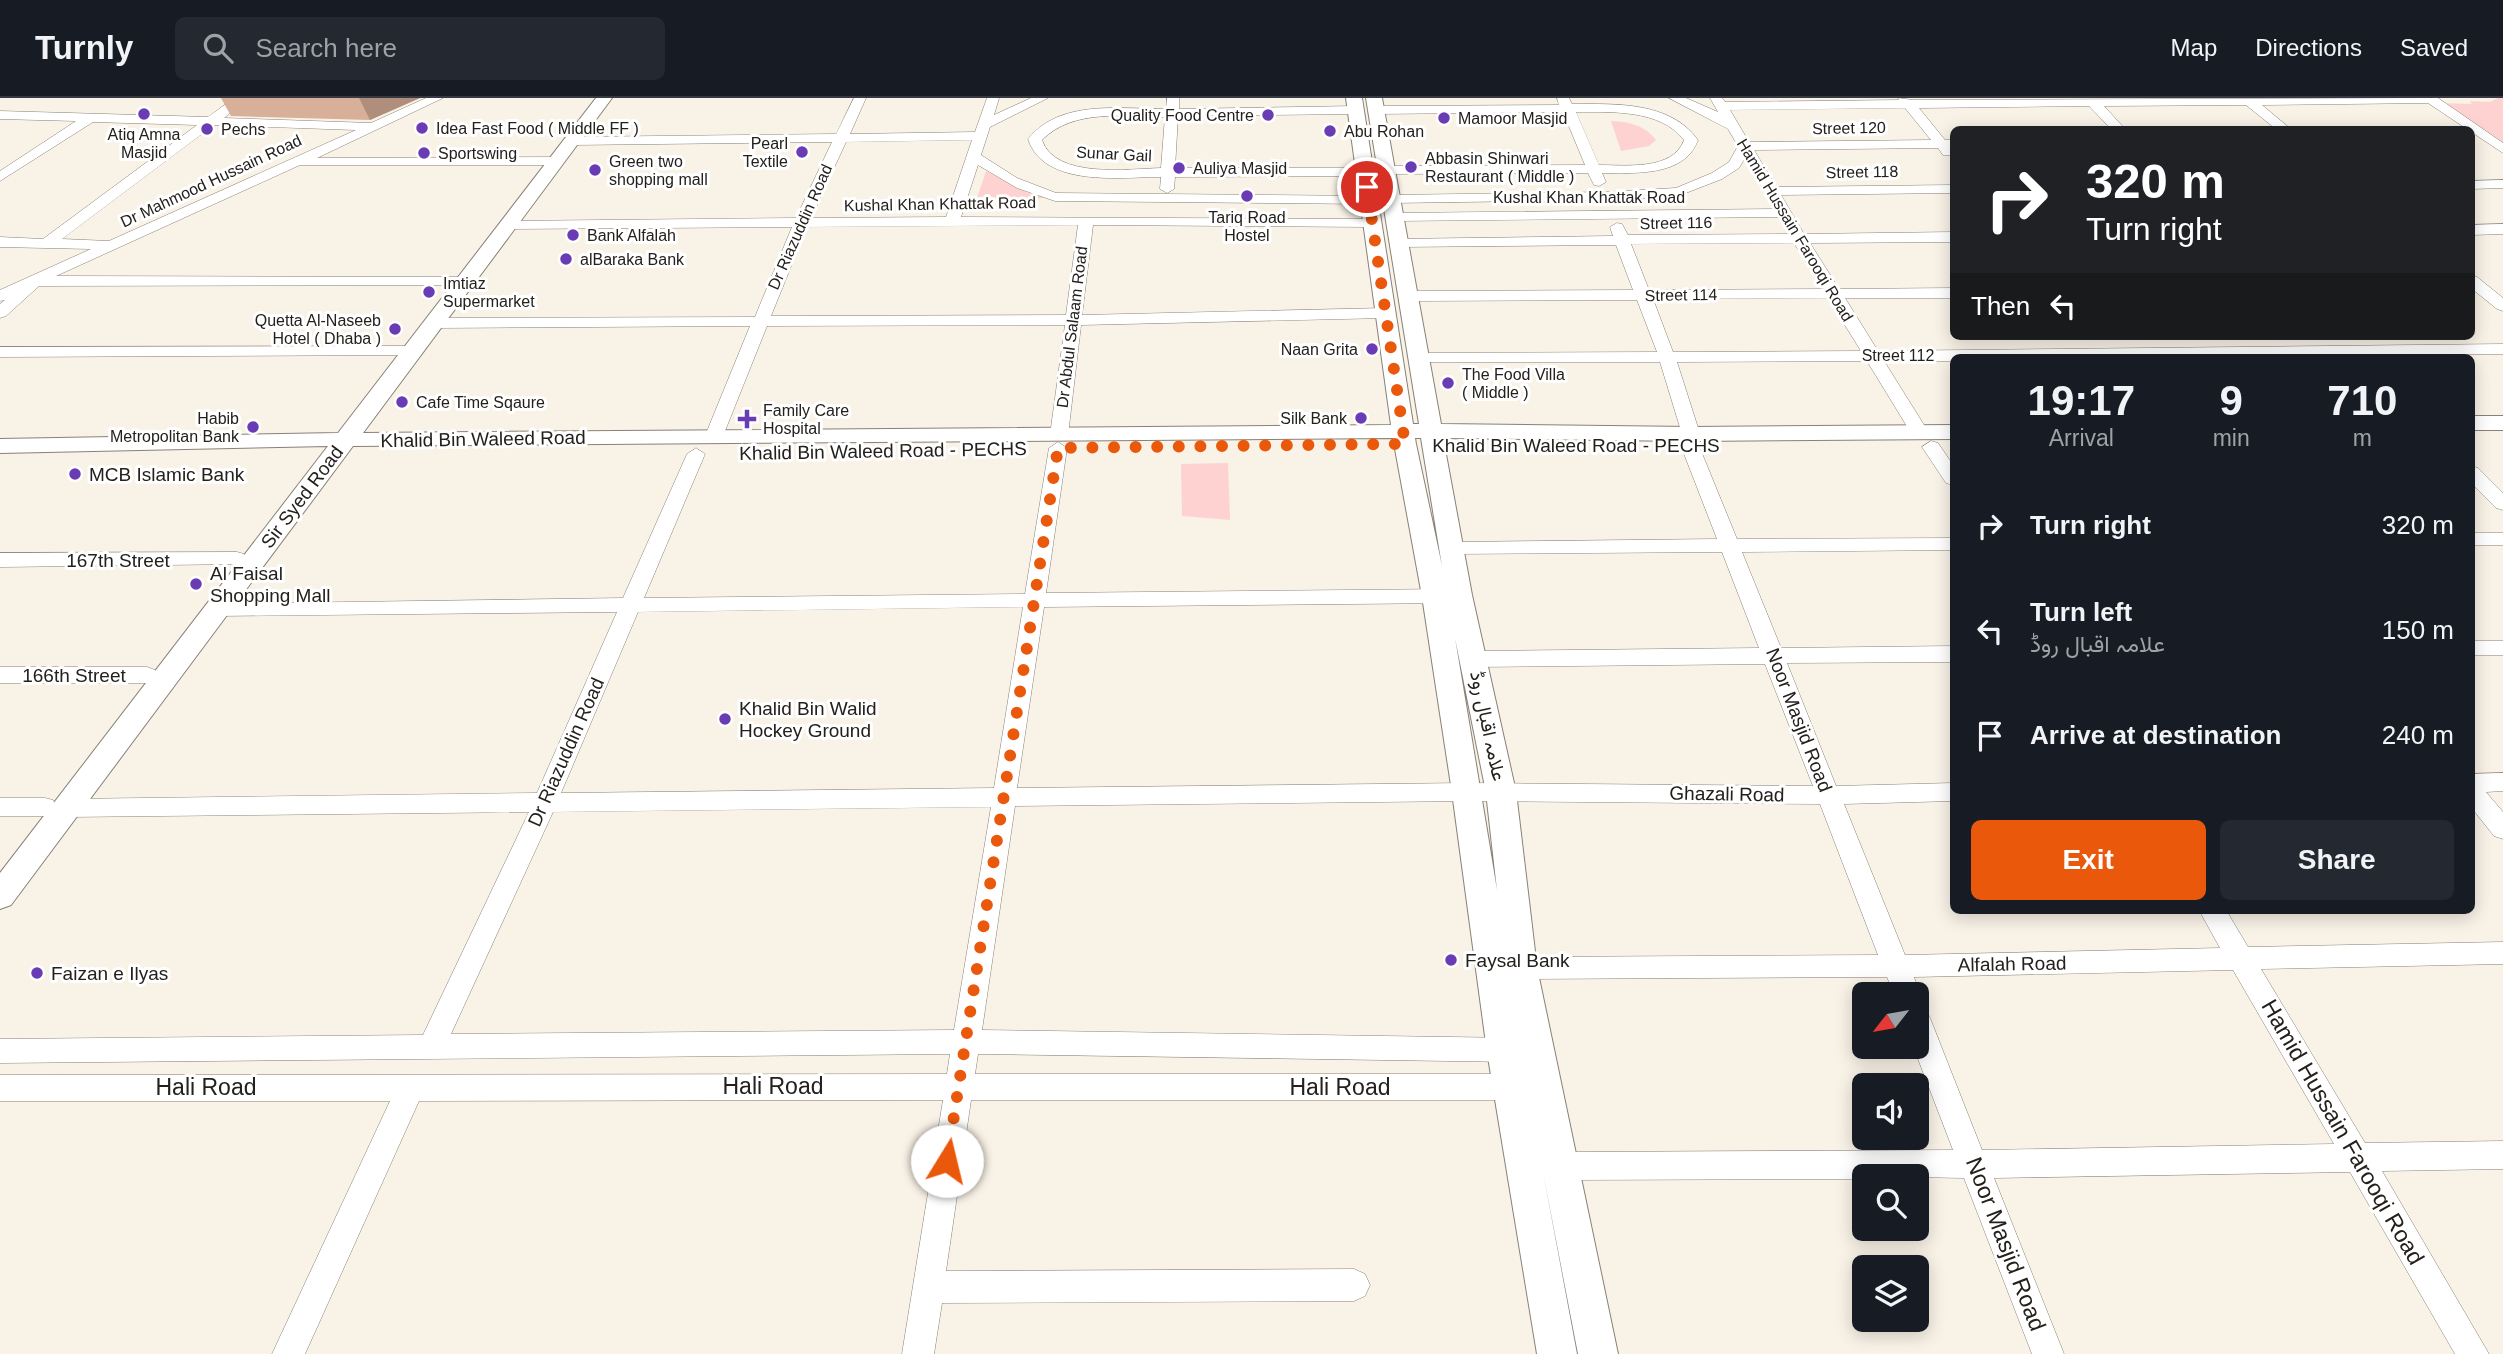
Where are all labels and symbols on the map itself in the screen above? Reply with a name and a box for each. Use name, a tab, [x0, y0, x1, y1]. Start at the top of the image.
marker: Atiq Amna Masjid	[136, 106, 152, 122]
place label: Quality Food Centre	[1111, 107, 1254, 124]
marker: Quality Food Centre	[1260, 107, 1276, 123]
marker: Mamoor Masjid	[1436, 110, 1452, 126]
place label: Mamoor Masjid	[1458, 110, 1567, 127]
street label: Street 120	[1812, 119, 1886, 137]
marker: Idea Fast Food ( Middle FF )	[414, 120, 430, 136]
place label: Idea Fast Food ( Middle FF )	[436, 120, 639, 137]
marker: Pechs	[199, 121, 215, 137]
place label: Pechs	[221, 121, 265, 138]
marker: Abu Rohan	[1322, 123, 1338, 139]
place label: Abu Rohan	[1344, 123, 1424, 140]
place label: Atiq Amna Masjid	[108, 126, 181, 161]
street label: Dr Mahmood Hussain Road	[118, 132, 304, 230]
place label: Pearl Textile	[743, 135, 788, 170]
street label: Hamid Hussain Farooqi Road	[1734, 136, 1856, 324]
marker: Pearl Textile	[794, 144, 810, 160]
street label: Sunar Gail	[1076, 144, 1152, 164]
marker: Sportswing	[416, 145, 432, 161]
place label: Sportswing	[438, 145, 517, 162]
place label: Abbasin Shinwari Restaurant ( Middle )	[1425, 150, 1574, 185]
place label: Green two shopping mall	[609, 153, 708, 188]
pin	[1337, 157, 1397, 217]
marker: Abbasin Shinwari Restaurant ( Middle )	[1403, 159, 1419, 175]
marker: Auliya Masjid	[1171, 160, 1187, 176]
place label: Auliya Masjid	[1193, 160, 1287, 177]
marker: Green two shopping mall	[587, 162, 603, 178]
street label: Dr Riazuddin Road	[765, 162, 835, 292]
street label: Street 118	[1826, 163, 1899, 181]
marker: Tariq Road Hostel	[1239, 188, 1255, 204]
street label: Kushal Khan Khattak Road	[1493, 189, 1685, 206]
street label: Kushal Khan Khattak Road	[844, 194, 1036, 214]
place label: Tariq Road Hostel	[1208, 209, 1286, 244]
street label: Street 116	[1640, 214, 1713, 232]
marker: Bank Alfalah	[565, 227, 581, 243]
place label: Bank Alfalah	[587, 227, 676, 244]
street label: Dr Abdul Salaam Road	[1054, 245, 1090, 409]
marker: alBaraka Bank	[558, 251, 574, 267]
place label: alBaraka Bank	[580, 251, 685, 268]
place label: Imtiaz Supermarket	[443, 275, 535, 310]
marker: Imtiaz Supermarket	[421, 284, 437, 300]
street label: Street 114	[1645, 286, 1718, 304]
place label: Quetta Al-Naseeb Hotel ( Dhaba )	[255, 312, 381, 347]
marker: Quetta Al-Naseeb Hotel ( Dhaba )	[387, 321, 403, 337]
place label: Naan Grita	[1281, 341, 1358, 358]
marker: Naan Grita	[1364, 341, 1380, 357]
street label: Street 112	[1862, 347, 1934, 364]
place label: The Food Villa ( Middle )	[1462, 366, 1565, 401]
marker: The Food Villa ( Middle )	[1440, 375, 1456, 391]
marker: Cafe Time Sqaure	[394, 394, 410, 410]
place label: Cafe Time Sqaure	[416, 394, 545, 411]
place label: Family Care Hospital	[763, 402, 849, 437]
marker: Family Care Hospital	[737, 409, 757, 429]
place label: Habib Metropolitan Bank	[110, 410, 240, 445]
place label: Silk Bank	[1280, 410, 1348, 427]
marker: Silk Bank	[1353, 410, 1369, 426]
marker: Habib Metropolitan Bank	[245, 419, 261, 435]
street label: Khalid Bin Waleed Road	[380, 427, 586, 451]
street label: Khalid Bin Waleed Road - PECHS	[1432, 435, 1720, 456]
street label: Khalid Bin Waleed Road - PECHS	[739, 438, 1027, 464]
street label: Sir Syed Road	[257, 442, 347, 552]
place label: MCB Islamic Bank	[89, 464, 245, 485]
marker: MCB Islamic Bank	[67, 466, 83, 482]
street label: 167th Street	[66, 550, 170, 571]
place label: Al Faisal Shopping Mall	[210, 563, 330, 606]
marker: Al Faisal Shopping Mall	[188, 576, 204, 592]
street label: Noor Masjid Road	[1762, 645, 1836, 795]
street label: 166th Street	[22, 665, 126, 686]
street label: علامہ اقبال روڈ	[1465, 669, 1510, 783]
street label: Dr Riazuddin Road	[524, 674, 608, 830]
place label: Khalid Bin Walid Hockey Ground	[739, 698, 877, 741]
marker: Khalid Bin Walid Hockey Ground	[717, 711, 733, 727]
street label: Ghazali Road	[1669, 782, 1785, 806]
place label: Faysal Bank	[1465, 950, 1570, 971]
marker: Faysal Bank	[1443, 952, 1459, 968]
street label: Alfalah Road	[1957, 953, 2067, 975]
place label: Faizan e Ilyas	[51, 963, 168, 984]
marker: Faizan e Ilyas	[29, 965, 45, 981]
north arrow	[1852, 982, 1928, 1059]
street label: Hamid Hussain Farooqi Road	[2256, 995, 2430, 1269]
street label: Hali Road	[723, 1073, 824, 1099]
street label: Hali Road	[156, 1074, 257, 1100]
street label: Hali Road	[1290, 1074, 1391, 1100]
position arrow	[910, 1124, 984, 1198]
street label: Noor Masjid Road	[1961, 1153, 2051, 1335]

